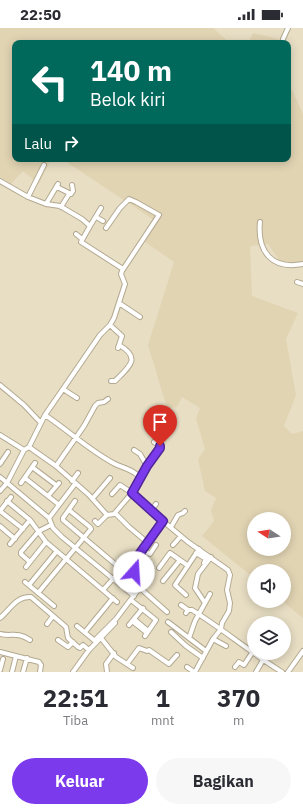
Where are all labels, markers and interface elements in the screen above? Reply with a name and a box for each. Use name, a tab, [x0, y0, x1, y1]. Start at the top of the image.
text: 22:50	[20, 5, 61, 24]
text: 140 m	[90, 52, 172, 89]
icon: left	[24, 56, 76, 108]
text: Belok kiri	[90, 88, 165, 111]
icon: right	[60, 132, 82, 154]
text: Lalu	[24, 134, 52, 153]
pin	[143, 405, 177, 446]
icon: arrive	[149, 411, 171, 433]
north arrow	[247, 512, 291, 556]
map controls	[247, 512, 291, 660]
position arrow	[113, 551, 155, 593]
button: sound	[247, 564, 291, 608]
button: layers	[247, 616, 291, 660]
text: 22:51	[43, 682, 108, 714]
text: 1	[155, 682, 170, 714]
text: 370	[217, 682, 260, 714]
text: Tiba	[63, 712, 88, 729]
text: mnt	[151, 712, 174, 729]
text: m	[233, 712, 244, 729]
button: Keluar	[12, 758, 148, 804]
button: Bagikan	[156, 758, 291, 804]

